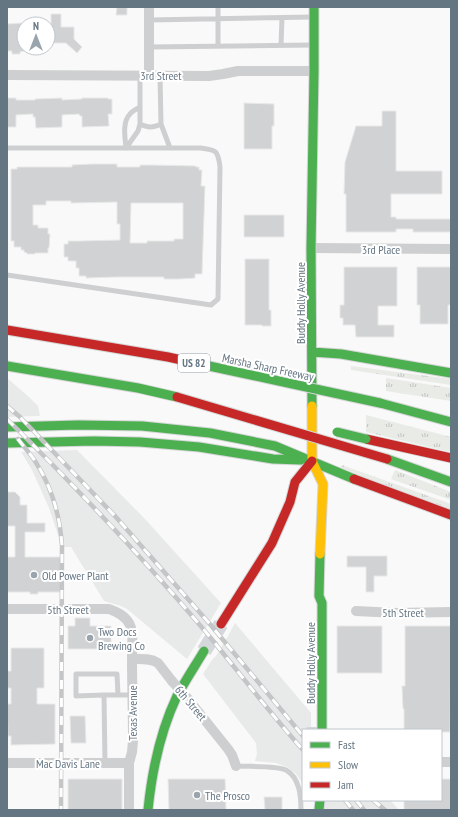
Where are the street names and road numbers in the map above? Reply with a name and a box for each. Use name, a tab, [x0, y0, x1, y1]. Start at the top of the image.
street label: 3rd Street	[140, 68, 182, 83]
street label: 3rd Place	[362, 242, 400, 257]
street label: Buddy Holly Avenue	[293, 262, 308, 344]
street label: Marsha Sharp Freeway	[221, 350, 316, 384]
road number: US 82	[178, 354, 210, 372]
street label: 5th Street	[47, 602, 89, 617]
street label: 5th Street	[382, 605, 424, 620]
street label: Buddy Holly Avenue	[303, 622, 318, 704]
street label: 6th Street	[172, 682, 210, 724]
street label: Texas Avenue	[125, 685, 140, 741]
street label: Mac Davis Lane	[36, 756, 100, 771]

